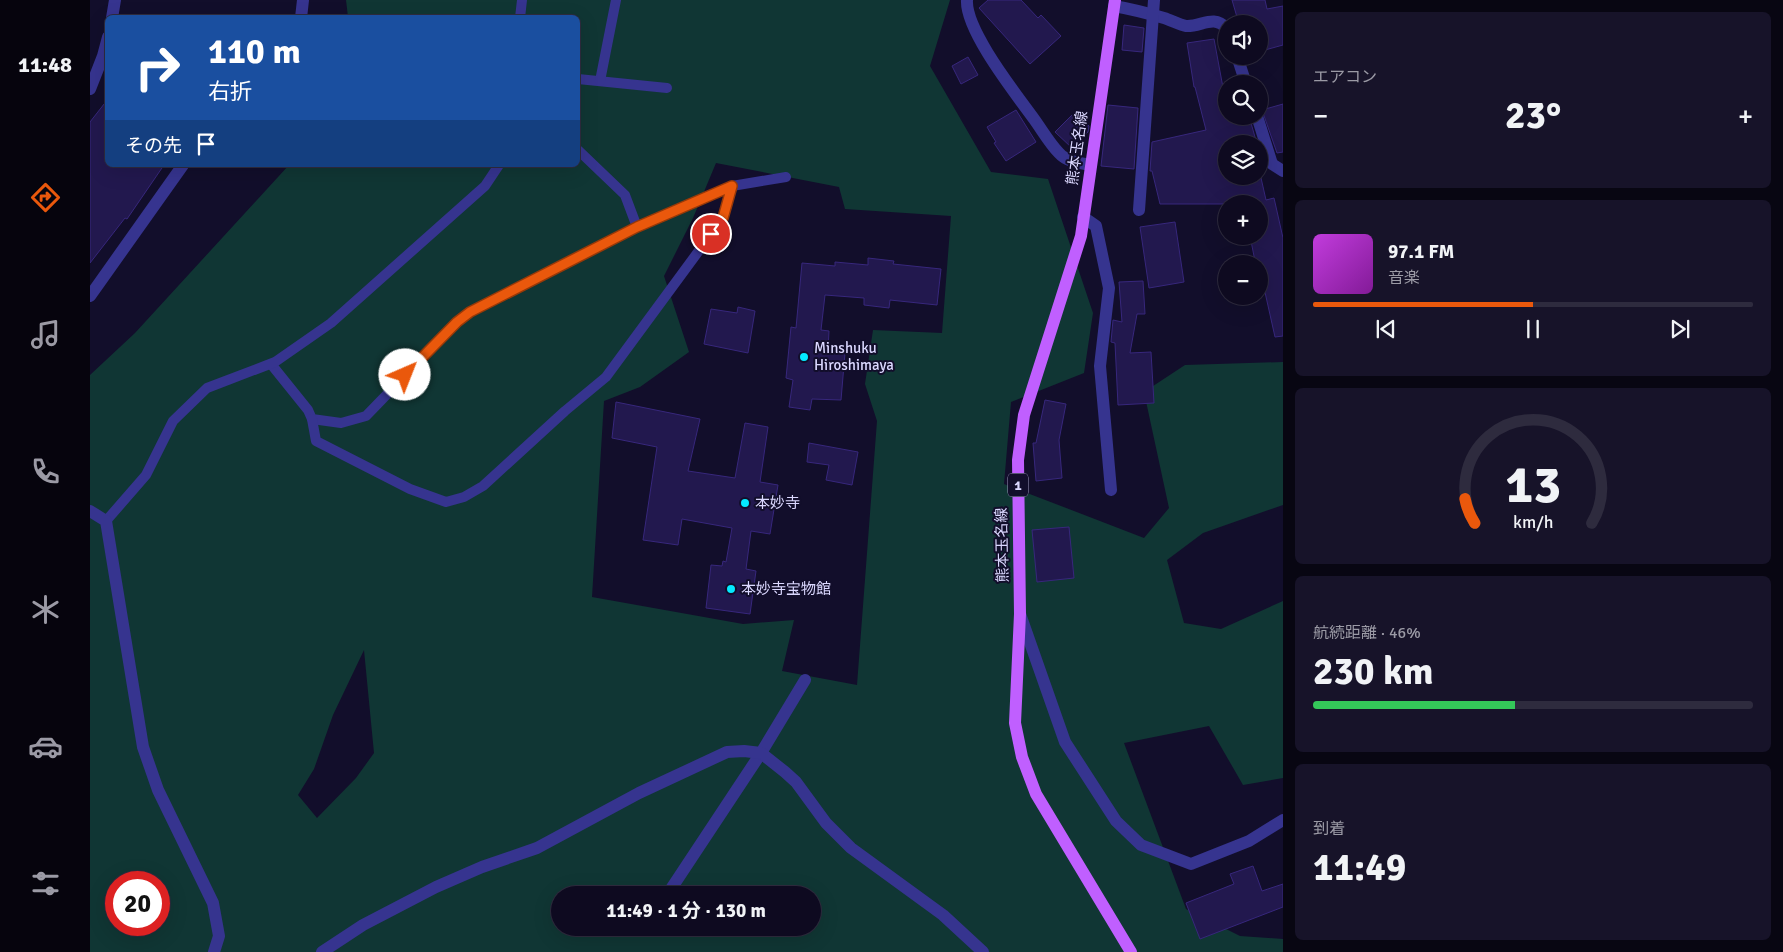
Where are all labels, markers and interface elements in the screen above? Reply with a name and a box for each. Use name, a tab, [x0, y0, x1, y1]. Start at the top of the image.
map controls	[1218, 15, 1268, 305]
button: sound	[1218, 15, 1268, 65]
text: 110 m	[208, 30, 301, 73]
icon: right	[125, 35, 190, 100]
text: 11:48	[18, 51, 72, 78]
text: エアコン	[1313, 67, 1377, 87]
button: search	[1218, 75, 1268, 125]
text: 右折	[208, 78, 252, 105]
text: 23°	[1505, 92, 1561, 139]
text: −	[1313, 99, 1328, 133]
text: +	[1738, 99, 1753, 133]
street label: 熊本玉名線	[1063, 110, 1091, 186]
icon: arrive	[192, 130, 220, 158]
text: その先	[125, 134, 182, 158]
button: layers	[1218, 135, 1268, 185]
icon: directions	[28, 180, 63, 215]
button: +	[1218, 195, 1268, 245]
pin	[690, 213, 732, 255]
icon: arrive	[697, 220, 725, 248]
text: 97.1 FM	[1388, 240, 1454, 264]
button: −	[1218, 255, 1268, 305]
text: 音楽	[1388, 268, 1420, 288]
icon: previous	[1372, 315, 1400, 343]
icon: pause	[1519, 315, 1547, 343]
icon: next	[1666, 315, 1694, 343]
icon: music	[28, 317, 63, 352]
place label: Minshuku Hiroshimaya	[814, 339, 894, 374]
position arrow	[378, 348, 430, 400]
marker: Minshuku Hiroshimaya	[798, 351, 810, 363]
text: 13	[1505, 453, 1561, 517]
icon: phone	[28, 454, 63, 489]
road number: 1	[1008, 474, 1028, 496]
place label: 本妙寺	[755, 494, 800, 512]
marker: 本妙寺	[739, 497, 751, 509]
street label: 熊本玉名線	[992, 507, 1012, 583]
text: km/h	[1513, 511, 1553, 533]
place label: 本妙寺宝物館	[741, 580, 831, 598]
marker: 本妙寺宝物館	[725, 583, 737, 595]
icon: climate	[28, 592, 63, 627]
text: 航続距離 · 46%	[1313, 623, 1421, 643]
text: 230 km	[1313, 648, 1434, 695]
icon: car	[28, 729, 63, 764]
text: 到着	[1313, 819, 1345, 839]
text: 11:49	[1313, 844, 1406, 891]
icon: filters	[28, 866, 63, 901]
speed limit sign: 20	[105, 871, 170, 936]
text: 11:49 · 1 分 · 130 m	[606, 899, 766, 923]

